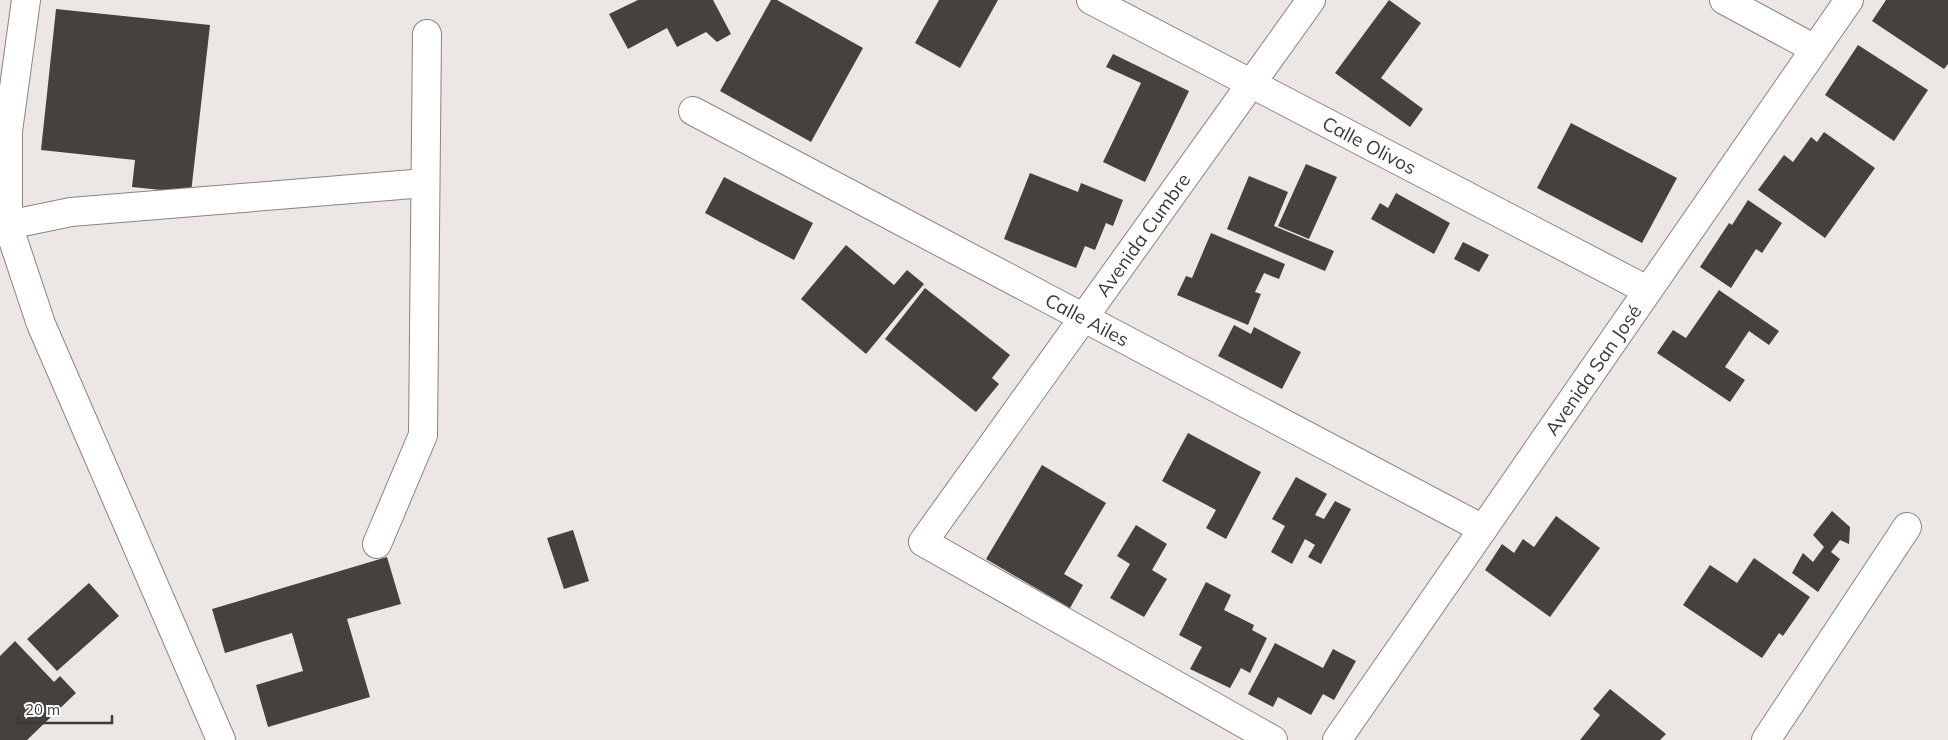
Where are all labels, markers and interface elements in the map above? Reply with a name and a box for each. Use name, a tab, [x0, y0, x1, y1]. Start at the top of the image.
street label: Calle Olivos	[1318, 111, 1420, 180]
street label: Avenida Cumbre	[1091, 168, 1195, 301]
street label: Calle Ailes	[1041, 288, 1133, 352]
street label: Avenida San José	[1540, 300, 1647, 440]
scale bar	[18, 692, 111, 724]
text: 20 m	[25, 700, 60, 719]

